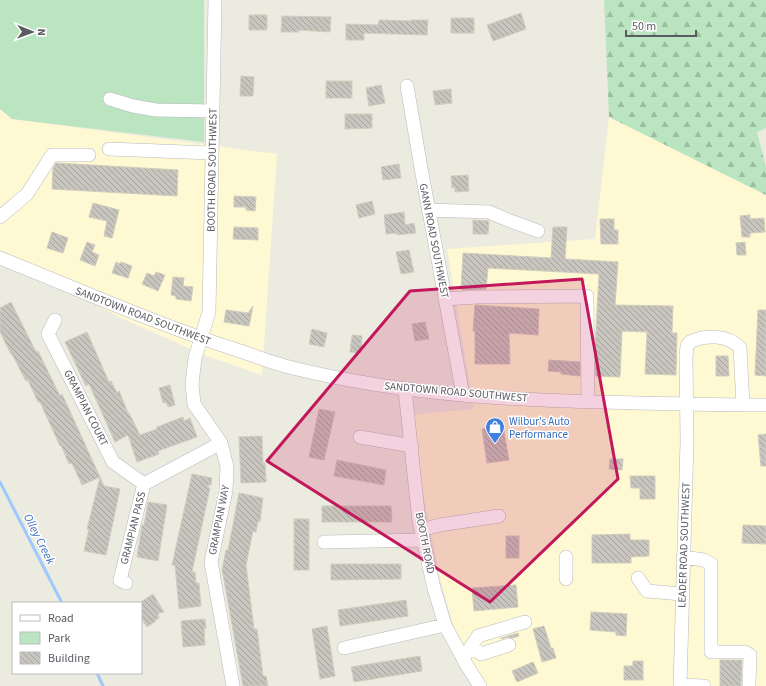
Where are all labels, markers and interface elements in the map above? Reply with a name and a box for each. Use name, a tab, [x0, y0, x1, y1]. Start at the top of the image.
north arrow	[12, 12, 52, 52]
scale bar	[626, 12, 696, 38]
text: 50 m	[632, 18, 656, 35]
text: N	[34, 28, 49, 36]
street label: BOOTH ROAD SOUTHWEST	[203, 108, 221, 232]
street label: GANN ROAD SOUTHWEST	[415, 182, 453, 300]
street label: SANDTOWN ROAD SOUTHWEST	[73, 283, 213, 349]
street label: GRAMPIAN COURT	[60, 367, 112, 449]
street label: SANDTOWN ROAD SOUTHWEST	[384, 378, 528, 406]
place label: Wilbur's Auto Performance	[509, 414, 570, 442]
shop icon: Wilbur's Auto Performance	[484, 416, 506, 444]
street label: LEADER ROAD SOUTHWEST	[674, 482, 694, 608]
street label: GRAMPIAN WAY	[205, 483, 233, 556]
street label: GRAMPIAN PASS	[117, 490, 149, 566]
water label: Olley Creek	[19, 511, 59, 567]
street label: BOOTH ROAD	[412, 511, 438, 575]
legend	[12, 602, 142, 674]
text: Road	[48, 610, 74, 627]
text: Park	[48, 630, 70, 647]
text: Building	[48, 650, 90, 667]

